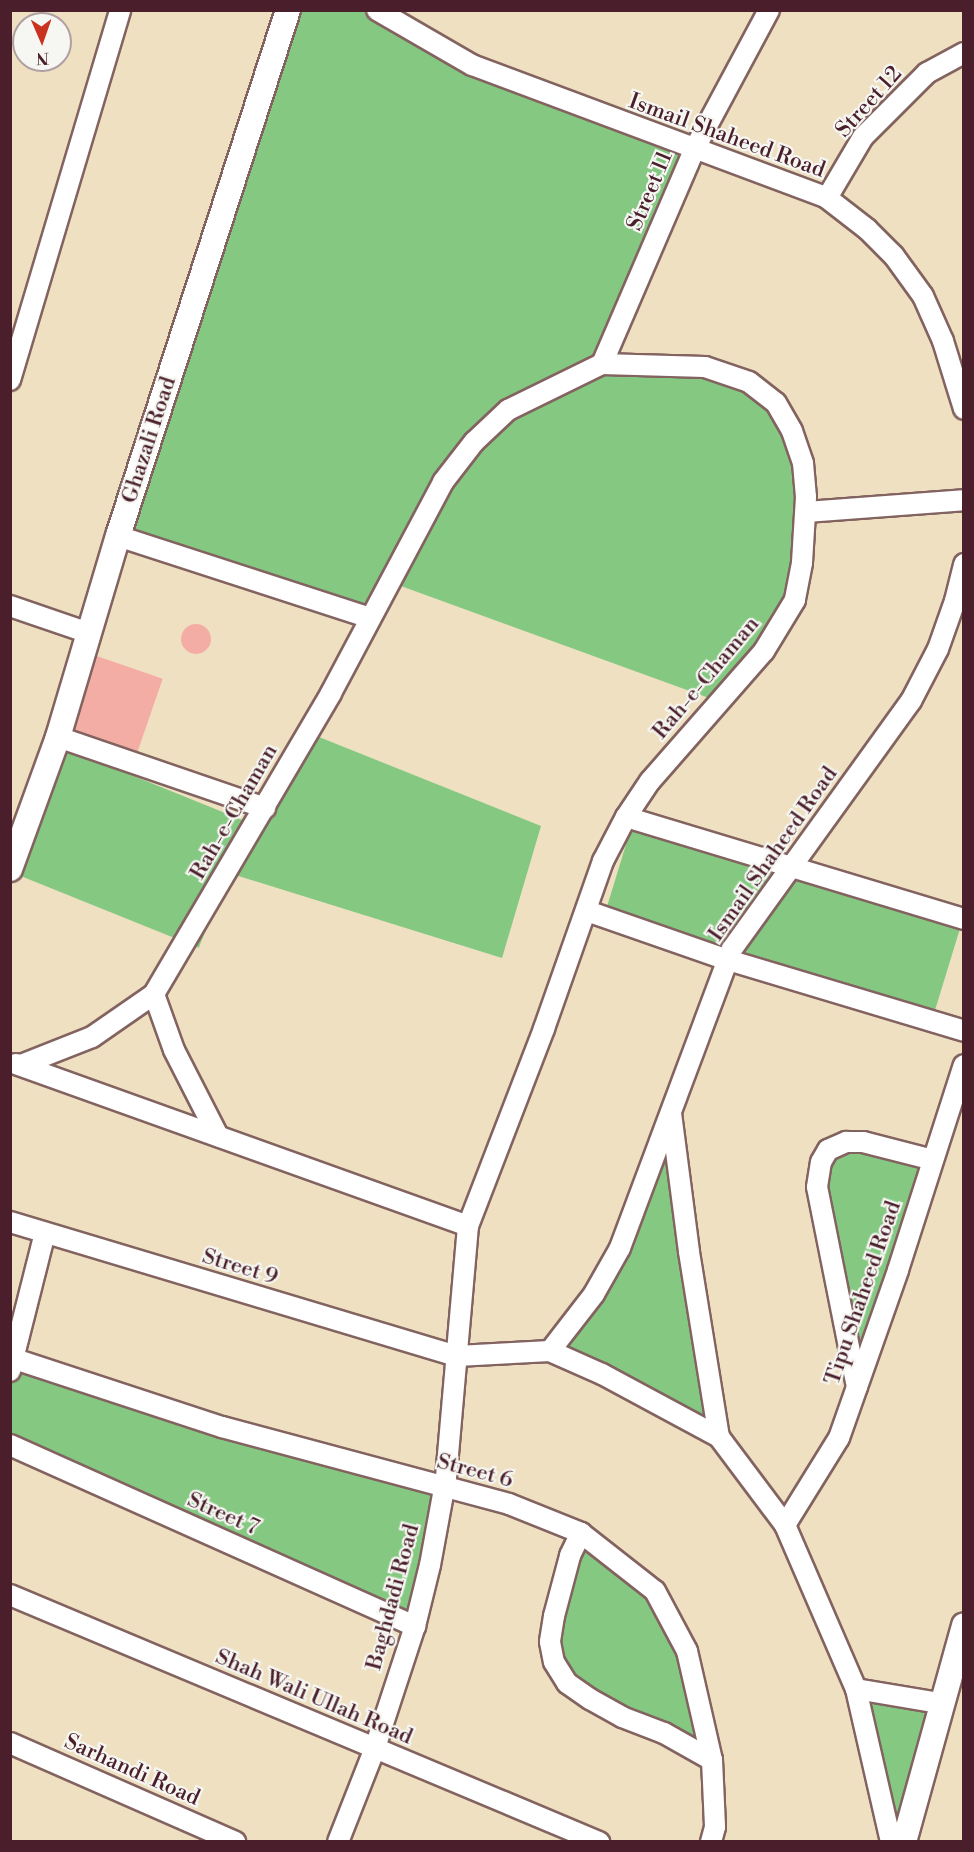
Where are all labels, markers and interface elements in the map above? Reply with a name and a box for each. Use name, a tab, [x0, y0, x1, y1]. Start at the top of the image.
north arrow	[12, 12, 72, 72]
text: N	[36, 48, 49, 68]
street label: Street 12	[830, 61, 908, 143]
street label: Ismail Shaheed Road	[625, 88, 829, 184]
street label: Street 11	[621, 147, 679, 235]
street label: Ghazali Road	[116, 373, 182, 507]
street label: Rah-e-Chaman	[647, 611, 765, 745]
street label: Rah-e-Chaman	[185, 740, 283, 884]
street label: Ismail Shaheed Road	[703, 762, 843, 946]
street label: Tipu Shaheed Road	[819, 1198, 907, 1388]
street label: Street 9	[199, 1243, 281, 1291]
street label: Street 6	[434, 1448, 516, 1494]
street label: Street 7	[183, 1487, 263, 1541]
street label: Baghdadi Road	[361, 1521, 425, 1673]
street label: Shah Wali Ullah Road	[211, 1644, 417, 1750]
street label: Sarhandi Road	[60, 1728, 204, 1812]

